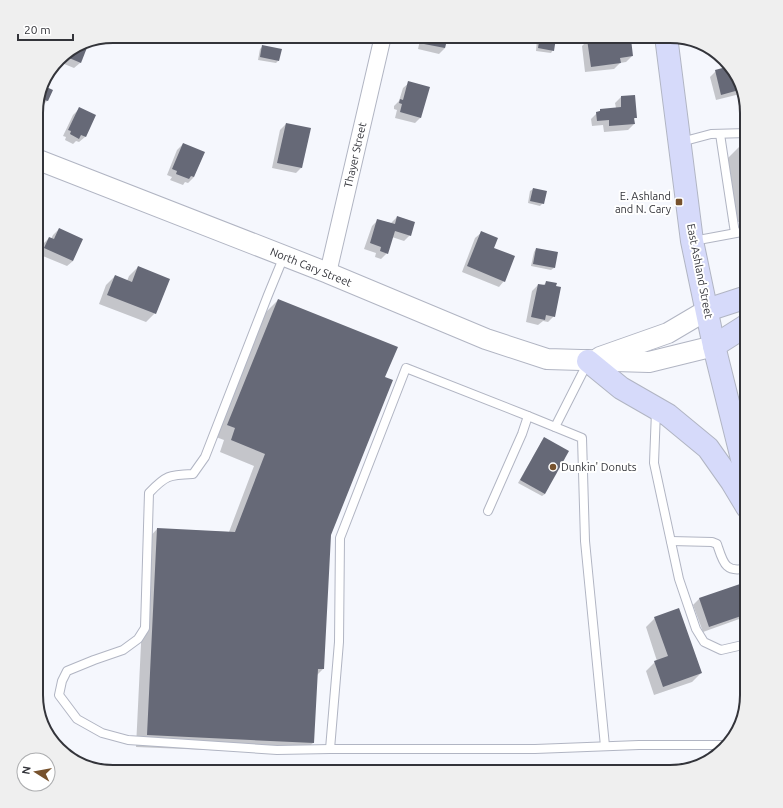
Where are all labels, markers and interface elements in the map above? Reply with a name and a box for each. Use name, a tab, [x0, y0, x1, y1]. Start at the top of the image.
scale bar	[18, 16, 73, 42]
text: 20 m	[24, 23, 51, 36]
street label: Thayer Street	[342, 120, 369, 189]
place label: E. Ashland and N. Cary	[615, 190, 672, 215]
marker: E. Ashland and N. Cary	[674, 197, 684, 207]
street label: East Ashland Street	[685, 223, 715, 320]
street label: North Cary Street	[268, 245, 354, 289]
place label: Dunkin' Donuts	[561, 461, 637, 473]
marker: Dunkin' Donuts	[548, 462, 558, 472]
north arrow	[16, 752, 56, 792]
text: N	[20, 765, 33, 775]

